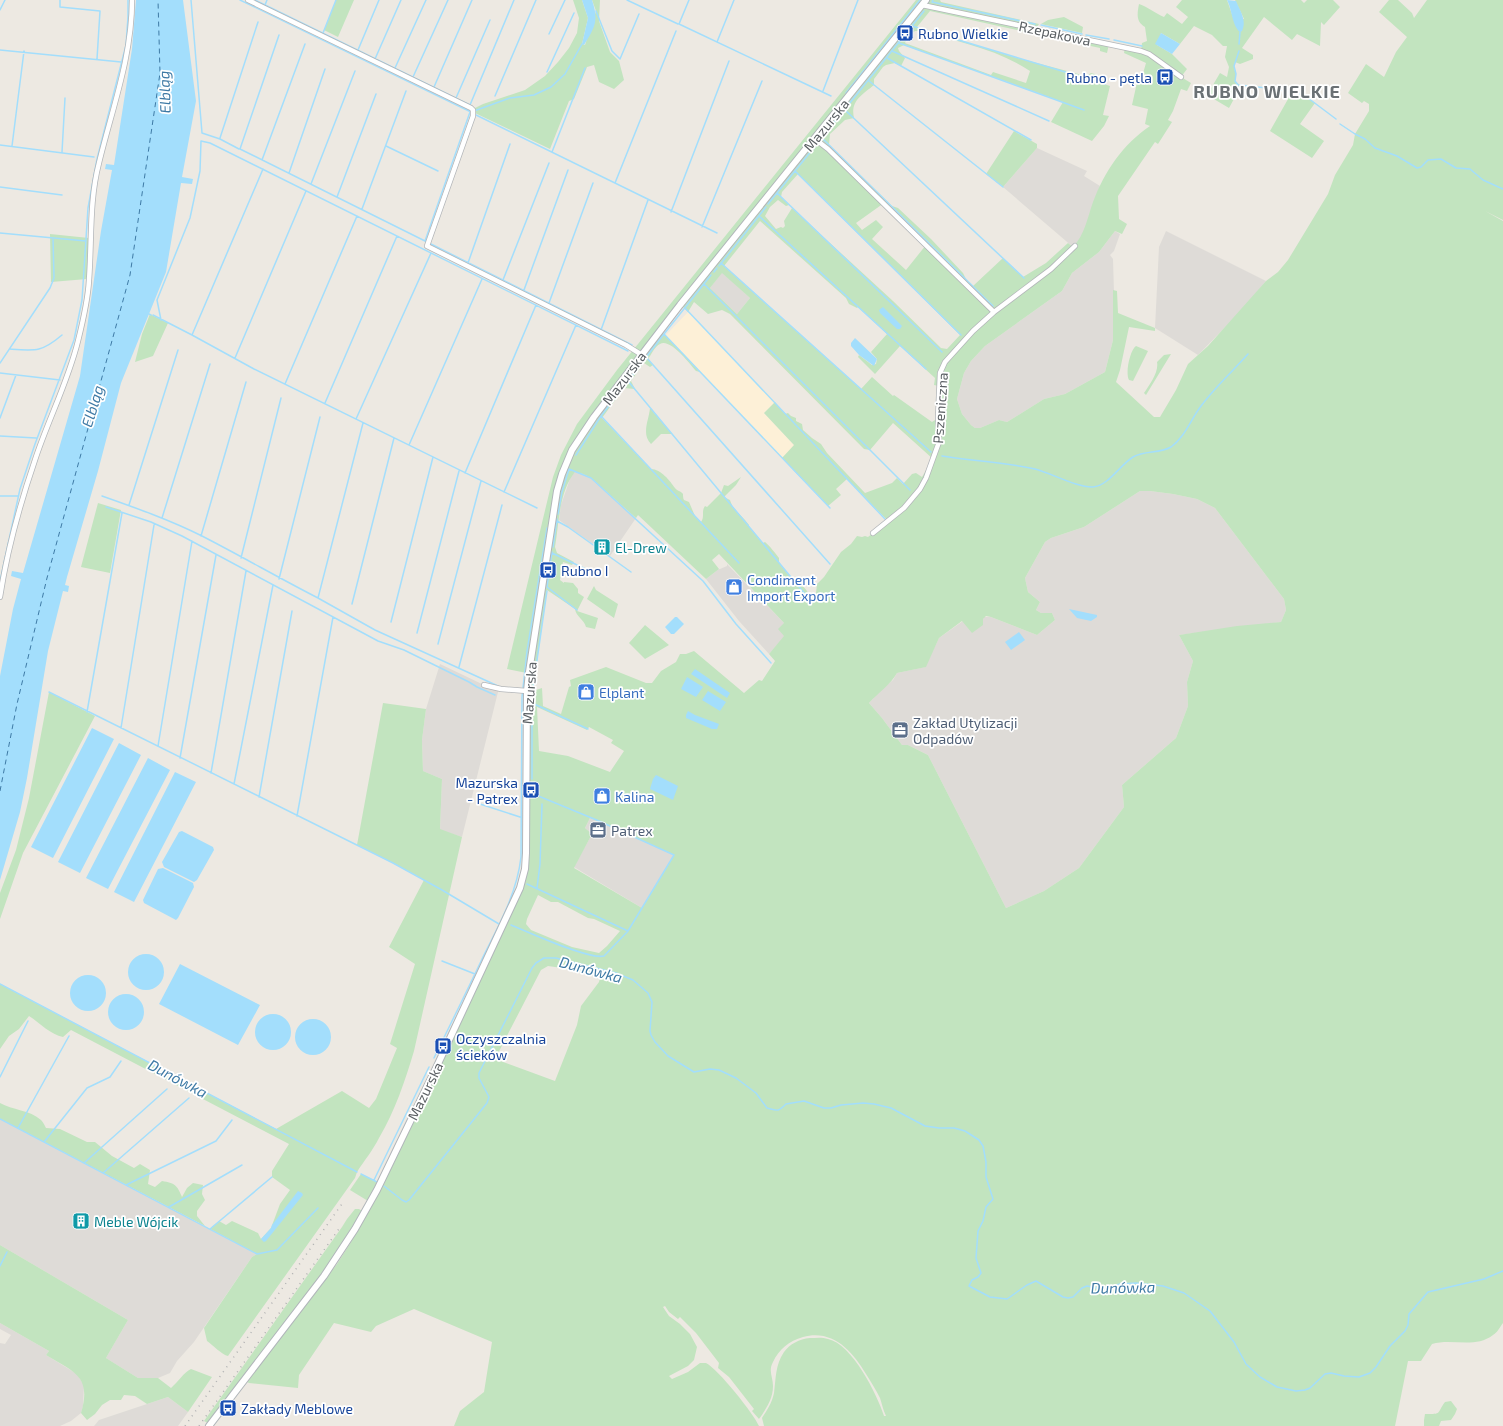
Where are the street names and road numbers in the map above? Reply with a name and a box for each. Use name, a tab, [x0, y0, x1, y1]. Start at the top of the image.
street label: Rzepakowa	[1017, 17, 1093, 49]
street label: Mazurska	[800, 95, 852, 155]
street label: Mazurska	[598, 348, 650, 408]
street label: Pszeniczna	[929, 372, 951, 444]
street label: Mazurska	[518, 661, 540, 725]
street label: Mazurska	[404, 1059, 446, 1123]

